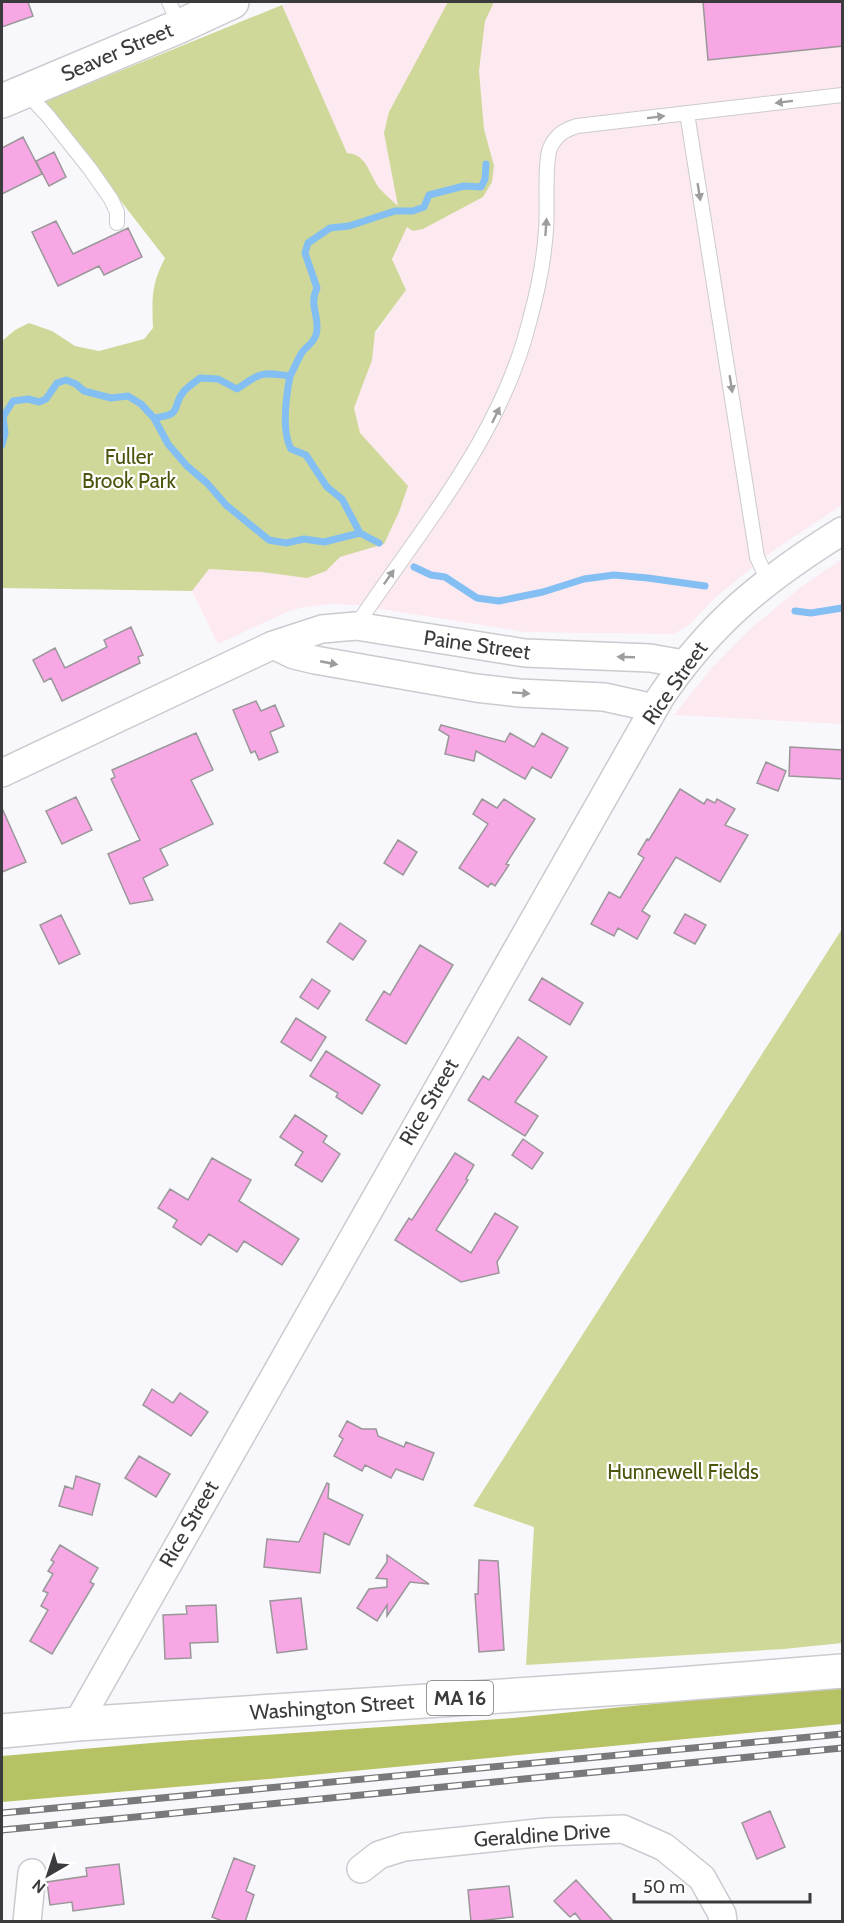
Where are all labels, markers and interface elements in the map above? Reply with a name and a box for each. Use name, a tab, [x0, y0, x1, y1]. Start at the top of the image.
street label: Seaver Street	[57, 17, 176, 86]
one-way arrow	[775, 98, 794, 107]
one-way arrow	[646, 112, 665, 122]
one-way arrow	[695, 183, 704, 202]
one-way arrow	[541, 218, 551, 237]
one-way arrow	[726, 375, 735, 394]
one-way arrow	[491, 406, 500, 423]
park label: Fuller Brook Park	[82, 444, 177, 493]
one-way arrow	[383, 570, 395, 586]
street label: Paine Street	[422, 625, 532, 664]
street label: Rice Street	[637, 636, 712, 729]
one-way arrow	[616, 652, 635, 661]
one-way arrow	[319, 659, 338, 668]
one-way arrow	[512, 688, 531, 698]
street label: Rice Street	[394, 1054, 463, 1149]
park label: Hunnewell Fields	[607, 1459, 759, 1484]
street label: Rice Street	[154, 1476, 223, 1571]
road number: MA 16	[427, 1681, 493, 1715]
street label: Washington Street	[249, 1688, 415, 1725]
street label: Geraldine Drive	[473, 1817, 611, 1852]
north arrow	[18, 1845, 78, 1905]
scale bar	[634, 1866, 810, 1904]
text: N	[29, 1875, 49, 1897]
text: 50 m	[643, 1876, 685, 1898]

